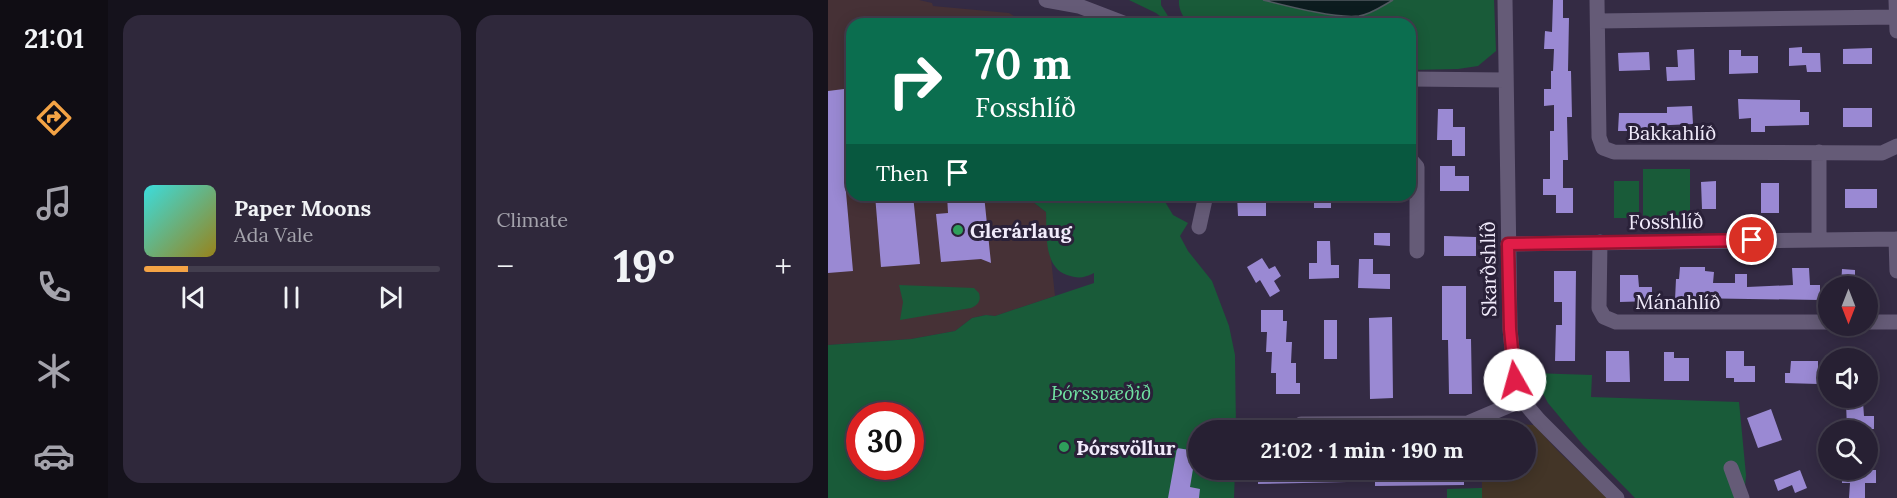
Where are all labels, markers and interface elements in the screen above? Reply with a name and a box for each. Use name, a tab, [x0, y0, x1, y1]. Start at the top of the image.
text: 21:01	[24, 21, 84, 55]
text: 70 m	[975, 37, 1071, 91]
icon: right	[876, 42, 954, 120]
text: Fosshlíð	[975, 90, 1076, 124]
icon: directions	[33, 97, 75, 139]
street label: Bakkahlíð	[1628, 120, 1716, 145]
icon: arrive	[941, 156, 974, 189]
text: Then	[876, 159, 929, 187]
icon: music	[33, 182, 75, 224]
text: Paper Moons	[234, 194, 371, 222]
text: Climate	[497, 207, 568, 232]
street label: Fosshlíð	[1628, 208, 1704, 234]
pin	[1726, 214, 1777, 265]
place label: Glerárlaug	[970, 218, 1072, 243]
street label: Skarðshlíð	[1475, 221, 1501, 317]
text: Ada Vale	[234, 222, 313, 247]
marker: Glerárlaug	[951, 223, 965, 237]
icon: arrive	[1735, 223, 1768, 256]
text: 19°	[614, 237, 675, 294]
text: −	[497, 245, 514, 287]
text: +	[774, 245, 792, 287]
icon: phone	[33, 266, 75, 308]
north arrow	[1818, 276, 1878, 336]
map controls	[1818, 276, 1878, 480]
icon: previous	[177, 281, 210, 314]
icon: pause	[275, 281, 308, 314]
icon: next	[374, 281, 407, 314]
street label: Mánahlíð	[1635, 289, 1721, 314]
position arrow	[1483, 348, 1547, 412]
button: sound	[1818, 348, 1878, 408]
icon: climate	[33, 350, 75, 392]
park label: Þórssvæðið	[1051, 380, 1151, 405]
speed limit sign: 30	[846, 402, 924, 480]
button: search	[1818, 420, 1878, 480]
icon: car	[33, 435, 75, 477]
place label: Þórsvöllur	[1076, 435, 1176, 460]
text: 21:02 · 1 min · 190 m	[1261, 436, 1463, 464]
marker: Þórsvöllur	[1057, 440, 1071, 454]

